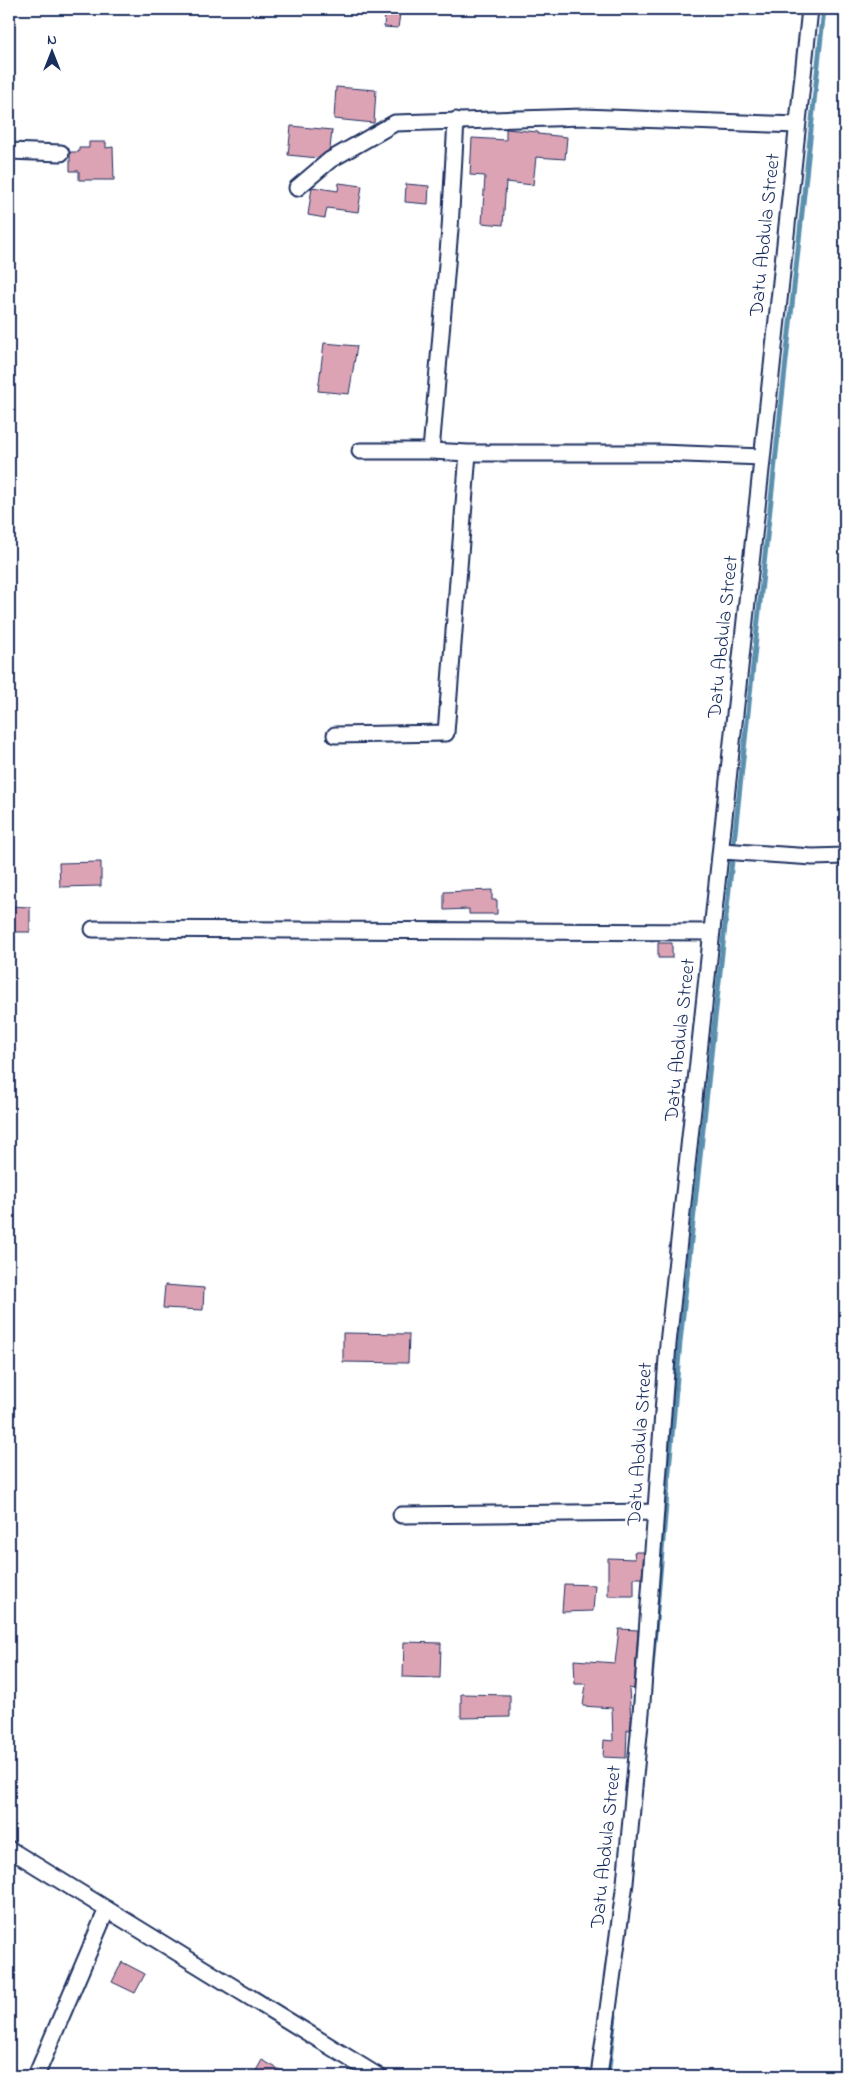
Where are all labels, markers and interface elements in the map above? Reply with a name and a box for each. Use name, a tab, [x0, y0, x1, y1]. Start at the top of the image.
north arrow	[28, 28, 78, 78]
text: N	[47, 30, 57, 51]
street label: Datu Abdula Street	[743, 152, 789, 319]
street label: Datu Abdula Street	[701, 554, 747, 721]
street label: Datu Abdula Street	[658, 957, 704, 1124]
street label: Datu Abdula Street	[621, 1361, 661, 1528]
street label: Datu Abdula Street	[584, 1764, 630, 1931]

